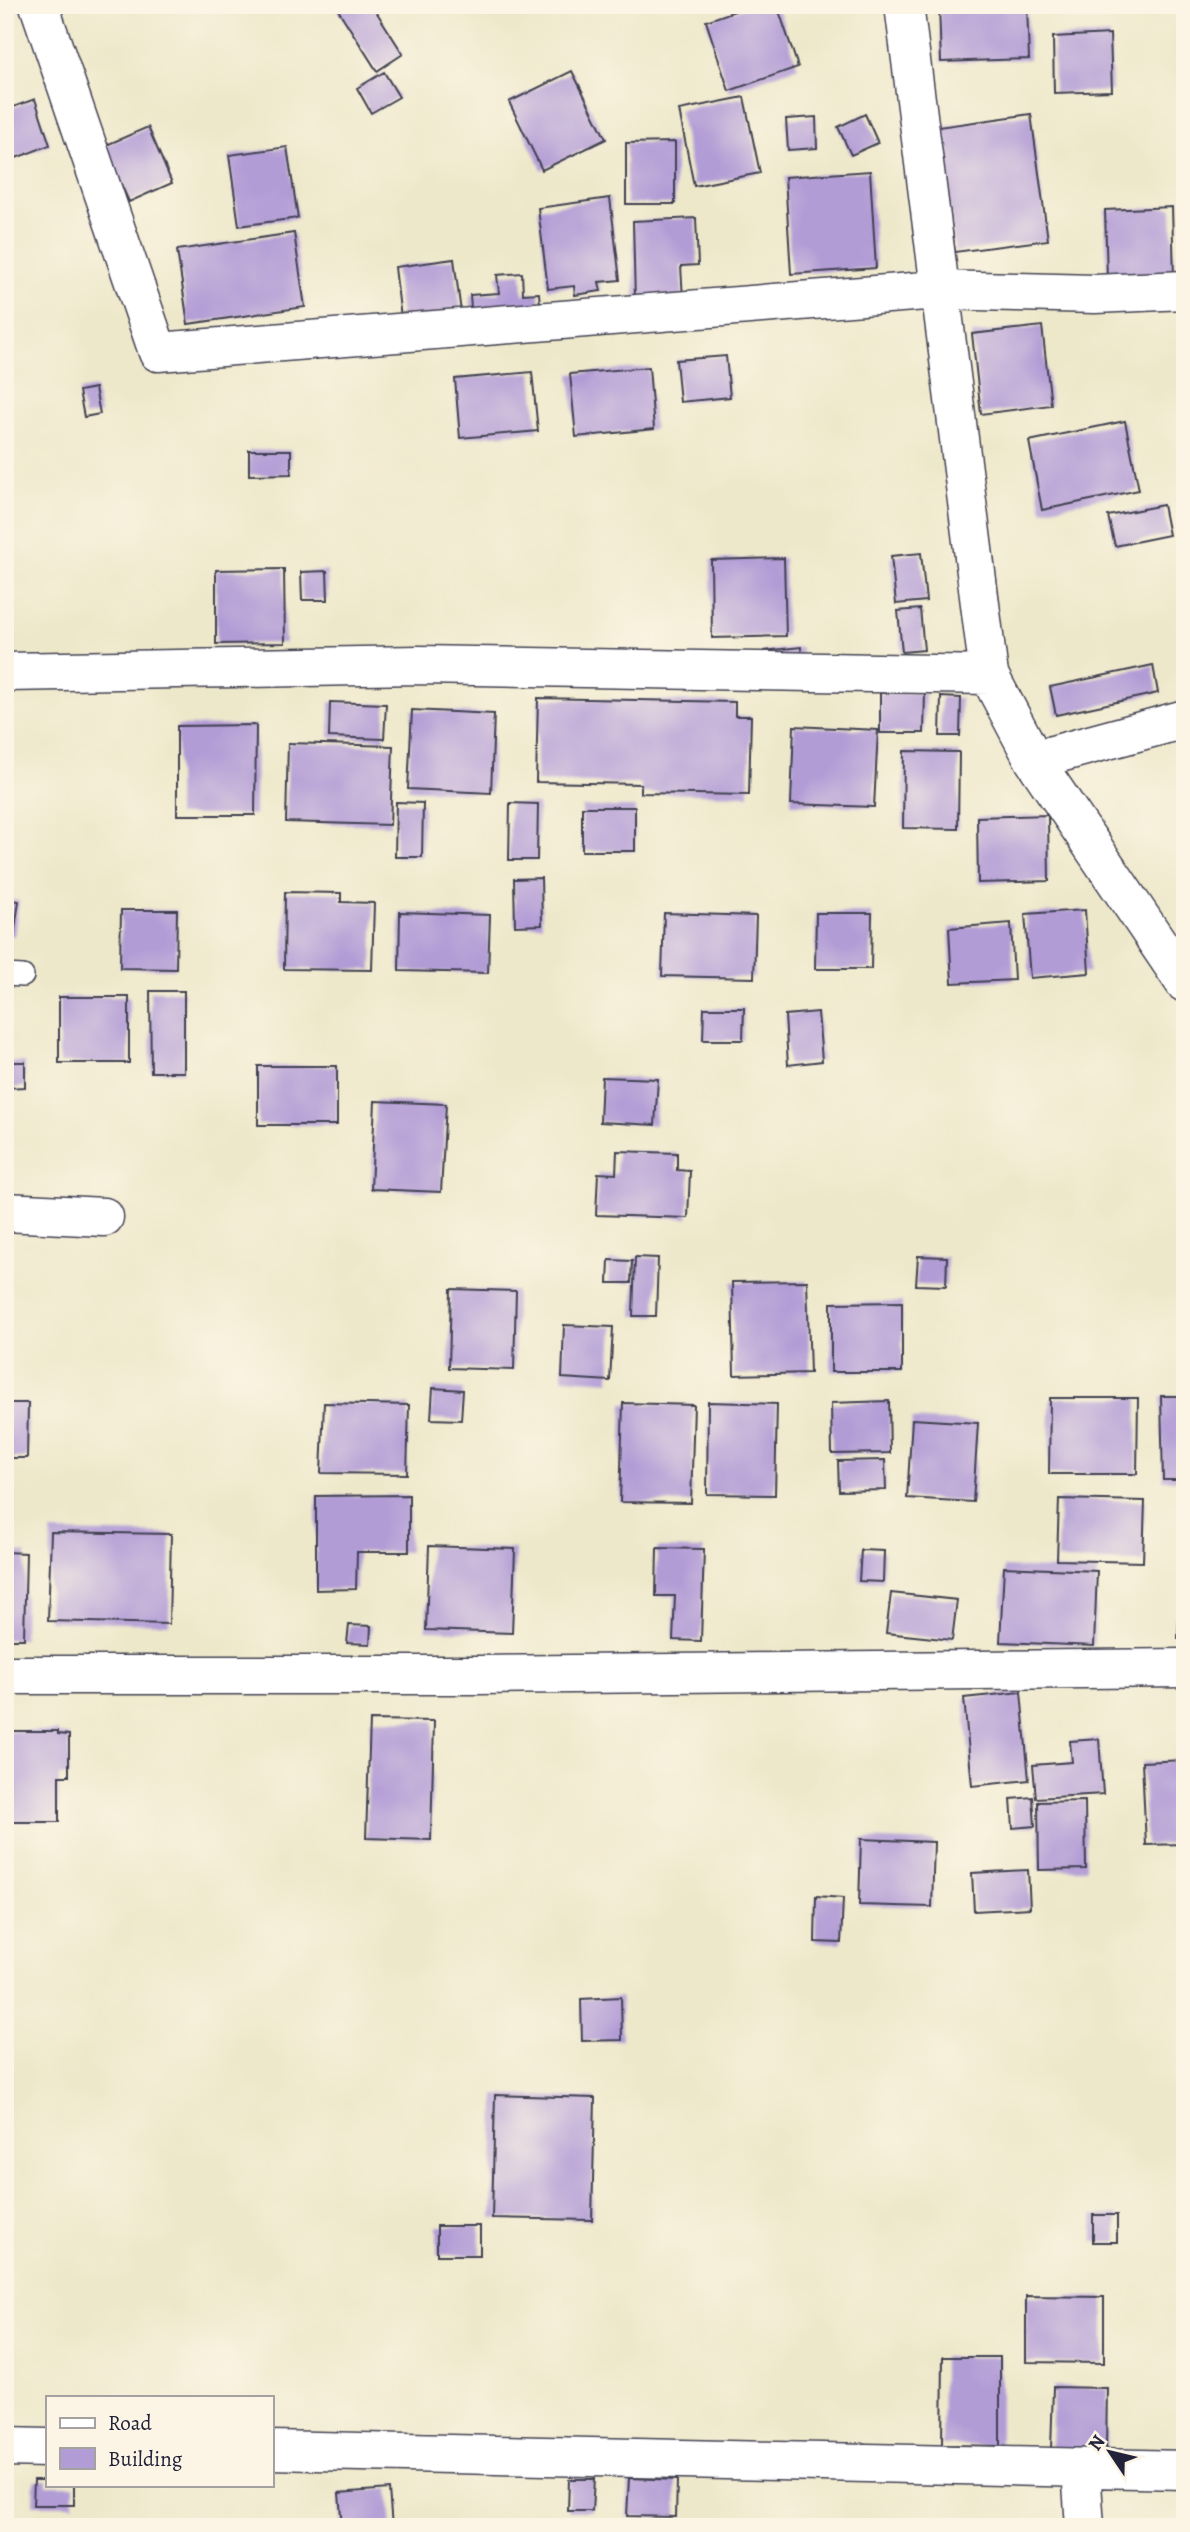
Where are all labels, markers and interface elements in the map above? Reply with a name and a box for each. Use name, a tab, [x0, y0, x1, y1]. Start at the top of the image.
legend	[46, 2396, 273, 2486]
text: Road	[108, 2409, 152, 2437]
north arrow	[1074, 2416, 1144, 2486]
text: N	[1082, 2430, 1112, 2456]
text: Building	[108, 2445, 183, 2473]

